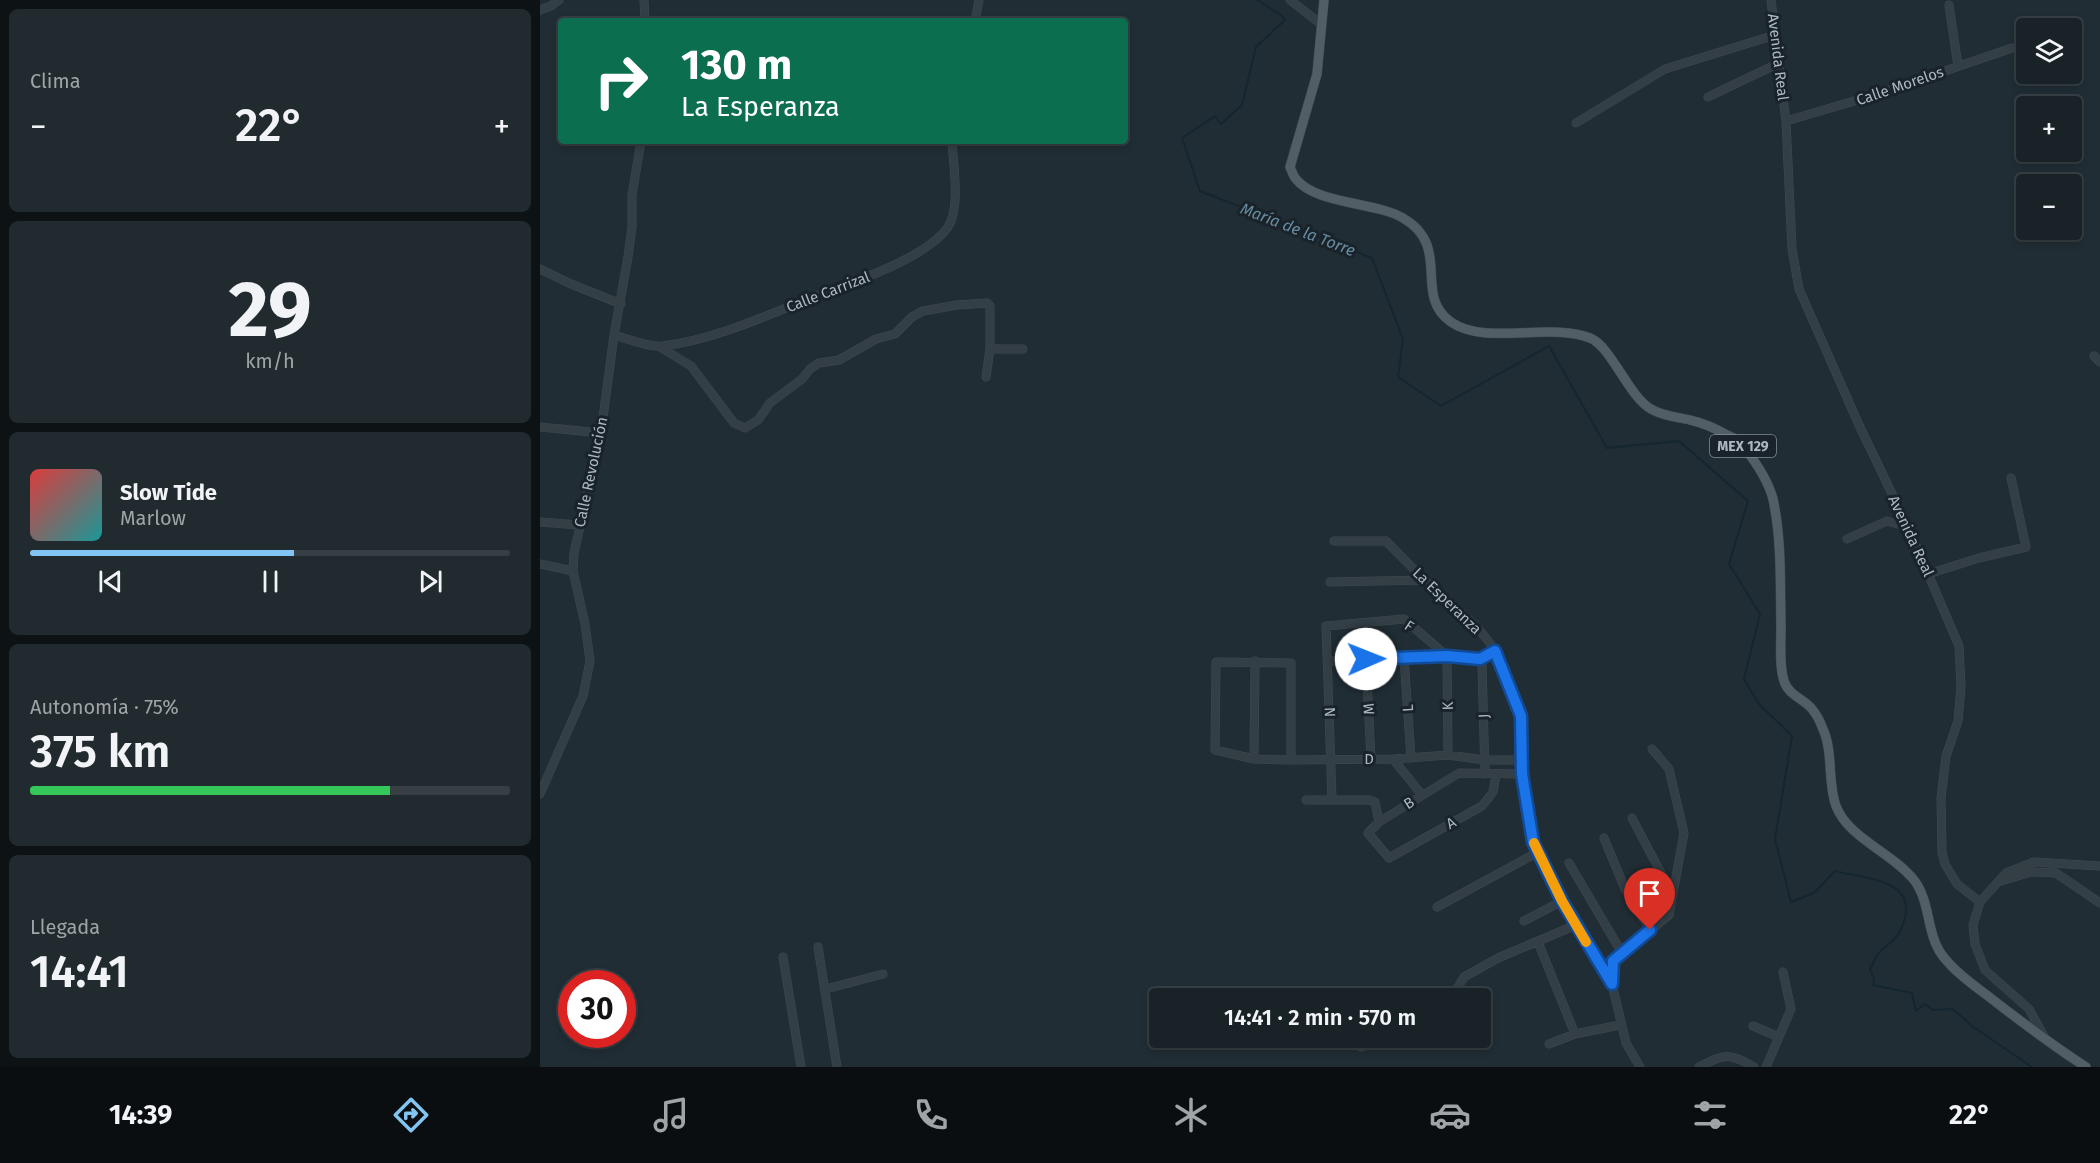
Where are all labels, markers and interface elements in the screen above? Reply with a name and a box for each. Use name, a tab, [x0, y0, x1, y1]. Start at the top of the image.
street label: Avenida Real	[1764, 12, 1792, 102]
map controls	[2016, 18, 2082, 240]
button: layers	[2016, 18, 2082, 84]
text: 130 m	[681, 40, 792, 90]
icon: right	[582, 42, 660, 120]
street label: Calle Morelos	[1854, 63, 1946, 109]
text: Clima	[30, 69, 81, 93]
text: La Esperanza	[681, 91, 840, 123]
button: +	[2016, 96, 2082, 162]
text: 22°	[235, 99, 305, 153]
text: −	[30, 107, 47, 147]
text: +	[494, 107, 510, 147]
button: −	[2016, 174, 2082, 240]
water label: María de la Torre	[1238, 199, 1358, 260]
text: 29	[228, 263, 312, 357]
street label: Calle Carrizal	[784, 268, 873, 316]
text: km/h	[245, 349, 295, 373]
street label: Calle Revolución	[571, 415, 611, 529]
road number: MEX 129	[1710, 435, 1776, 457]
text: Slow Tide	[120, 479, 217, 506]
street label: Avenida Real	[1884, 493, 1938, 580]
text: Marlow	[120, 506, 186, 530]
street label: La Esperanza	[1409, 564, 1485, 638]
icon: previous	[94, 565, 127, 598]
icon: pause	[254, 565, 287, 598]
icon: next	[414, 565, 447, 598]
street label: F	[1401, 616, 1417, 636]
position arrow	[1334, 627, 1398, 691]
text: Autonomía · 75%	[30, 695, 179, 719]
street label: K	[1439, 701, 1457, 711]
street label: M	[1360, 703, 1378, 715]
street label: L	[1399, 703, 1417, 712]
street label: N	[1321, 707, 1339, 717]
street label: J	[1475, 713, 1493, 719]
text: 375 km	[30, 725, 170, 779]
street label: D	[1364, 750, 1374, 768]
street label: B	[1400, 793, 1418, 813]
street label: A	[1443, 813, 1459, 833]
pin	[1624, 868, 1675, 930]
icon: arrive	[1633, 877, 1666, 910]
text: Llegada	[30, 915, 100, 939]
text: 14:41	[30, 945, 129, 999]
speed limit sign: 30	[558, 970, 636, 1048]
text: 14:41 · 2 min · 570 m	[1224, 1004, 1416, 1031]
icon: directions	[390, 1094, 432, 1136]
icon: music	[650, 1094, 692, 1136]
icon: phone	[910, 1094, 952, 1136]
icon: climate	[1170, 1094, 1212, 1136]
icon: car	[1429, 1094, 1471, 1136]
icon: filters	[1689, 1094, 1731, 1136]
text: 14:39	[109, 1099, 172, 1131]
text: 22°	[1949, 1099, 1991, 1131]

